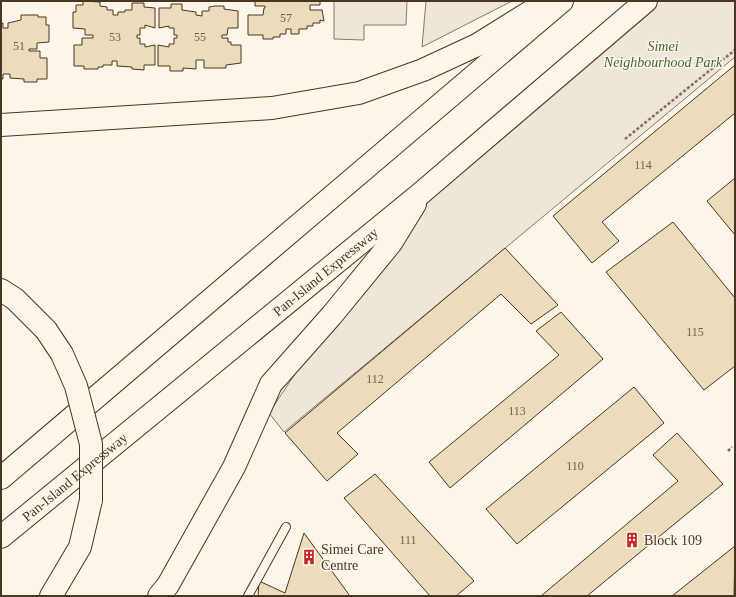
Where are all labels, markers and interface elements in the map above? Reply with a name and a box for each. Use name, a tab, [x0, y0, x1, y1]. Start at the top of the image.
house number: 57	[280, 11, 292, 25]
house number: 53	[109, 30, 121, 44]
house number: 55	[194, 30, 206, 44]
house number: 51	[13, 39, 25, 53]
park label: Simei Neighbourhood Park	[603, 39, 723, 70]
house number: 114	[634, 158, 652, 172]
street label: Pan-Island Expressway	[270, 225, 381, 319]
house number: 115	[686, 325, 704, 339]
house number: 112	[366, 372, 384, 386]
house number: 113	[508, 404, 526, 418]
street label: Pan-Island Expressway	[19, 430, 130, 525]
house number: 110	[566, 459, 584, 473]
building icon: Block 109	[623, 531, 641, 549]
house number: 111	[399, 533, 417, 547]
place label: Block 109	[644, 533, 702, 548]
place label: Simei Care Centre	[321, 542, 384, 573]
building icon: Simei Care Centre	[300, 548, 318, 566]

